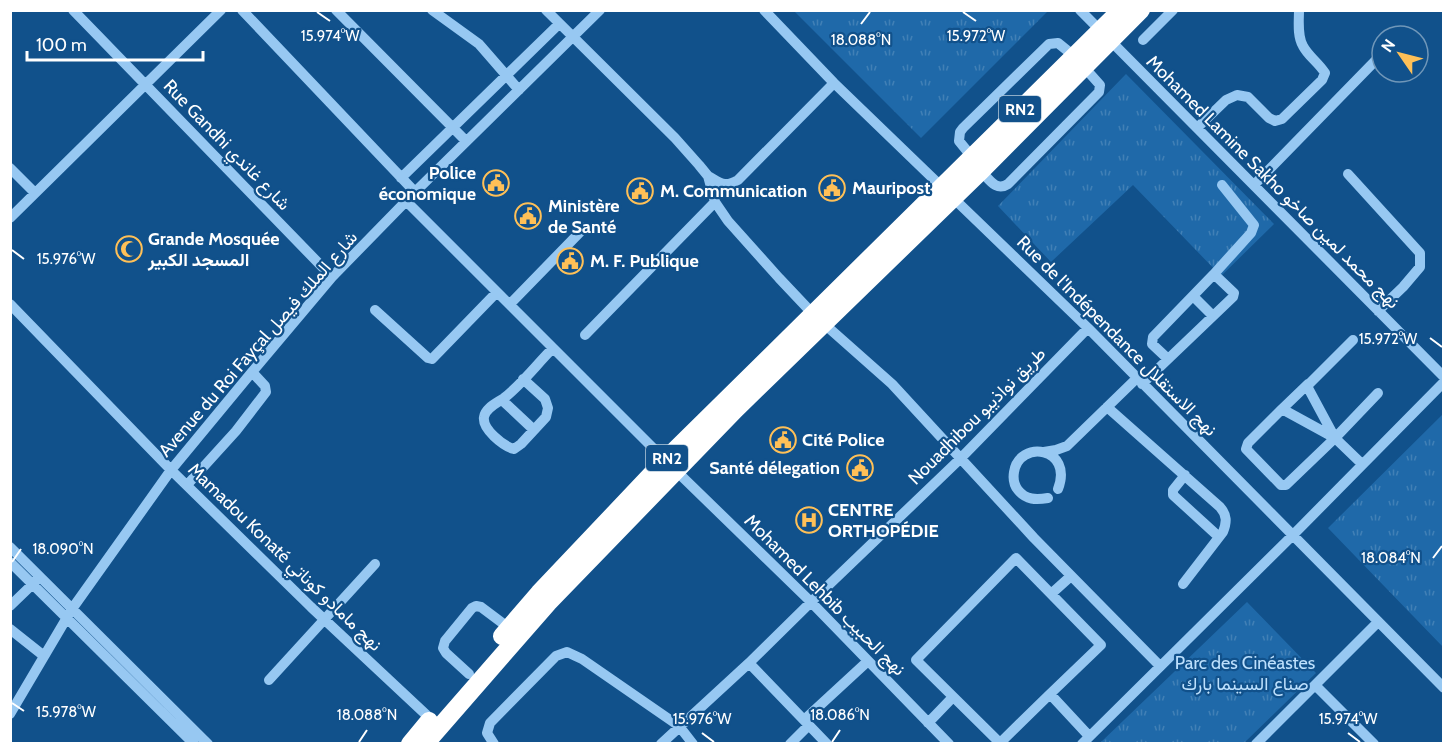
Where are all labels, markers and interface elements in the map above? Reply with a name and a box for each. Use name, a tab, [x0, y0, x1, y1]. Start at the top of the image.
scale bar	[27, 24, 202, 62]
north arrow	[1370, 24, 1430, 84]
text: 15.974°W	[301, 27, 360, 45]
text: 15.972°W	[947, 27, 1006, 45]
text: 18.088°N	[831, 31, 891, 49]
text: 100 m	[36, 34, 87, 56]
text: N	[1377, 36, 1399, 56]
street label: Mohamed Lamine Sakho نهج محمد لمين صاخو	[1141, 51, 1404, 314]
street label: Rue Gandhi شارع غاندي	[156, 75, 295, 218]
road number: RN2	[999, 96, 1041, 122]
place label: Police économique	[379, 162, 476, 205]
public building icon: Police économique	[481, 168, 511, 198]
public building icon: Mauripost	[817, 173, 847, 203]
public building icon: M. Communication	[625, 176, 655, 206]
place label: Mauripost	[852, 177, 930, 199]
place label: M. Communication	[660, 180, 807, 202]
place label: Ministère de Santé	[548, 195, 620, 238]
public building icon: Ministère de Santé	[513, 201, 543, 231]
street label: Avenue du Roi Fayçal شارع الملك فيصل	[154, 227, 363, 462]
place label: Grande Mosquée المسجد الكبير	[147, 228, 280, 271]
street label: Rue de l'Indépendance نهج الاستقلال	[1012, 231, 1222, 441]
mosque icon: Grande Mosquée المسجد الكبير	[114, 234, 144, 264]
public building icon: M. F. Publique	[555, 246, 585, 276]
text: 15.976°W	[37, 250, 96, 268]
place label: M. F. Publique	[590, 250, 699, 272]
text: 15.972°W	[1359, 330, 1418, 348]
street label: Nouadhibou طريق نواذيبو	[904, 343, 1050, 489]
public building icon: Cité Police	[768, 425, 798, 455]
place label: Cité Police	[802, 429, 884, 451]
road number: RN2	[646, 445, 688, 471]
public building icon: Santé délegation	[845, 453, 875, 483]
place label: Santé délegation	[709, 457, 840, 479]
street label: Mamadou Konaté نهج مامادو كوناتي	[181, 458, 387, 658]
place label: CENTRE ORTHOPÉDIE	[828, 499, 939, 542]
hospital icon: CENTRE ORTHOPÉDIE	[794, 505, 824, 535]
street label: Mohamed Lehbib نهج الحبيب	[739, 510, 910, 681]
text: 18.090°N	[32, 540, 94, 558]
text: 18.084°N	[1361, 549, 1421, 567]
park label: Parc des Cinéastes صناع السينما بارك	[1175, 652, 1315, 696]
text: 15.978°W	[36, 703, 97, 721]
text: 18.088°N	[337, 706, 397, 724]
text: 18.086°N	[810, 706, 870, 724]
text: 15.976°W	[673, 710, 732, 728]
text: 15.974°W	[1319, 710, 1378, 728]

